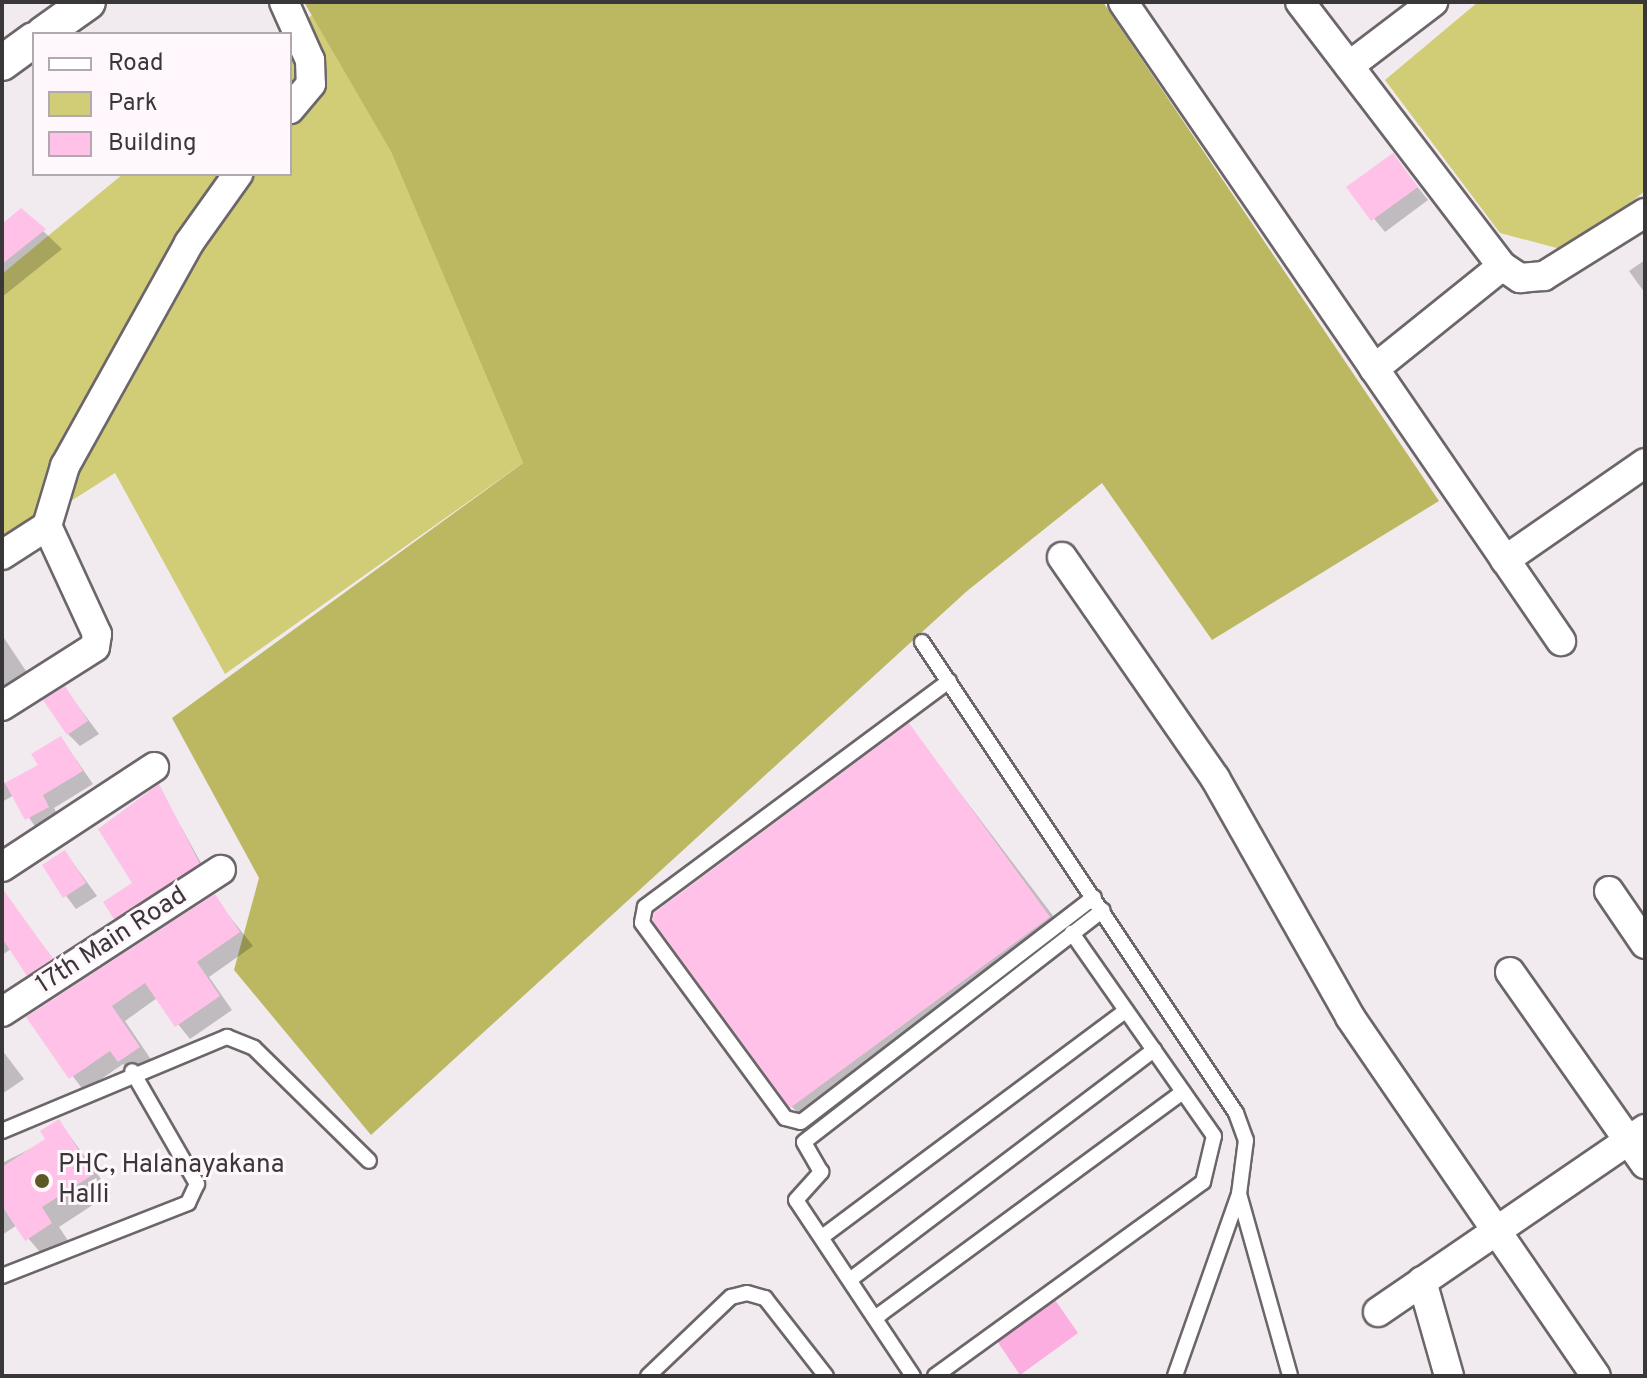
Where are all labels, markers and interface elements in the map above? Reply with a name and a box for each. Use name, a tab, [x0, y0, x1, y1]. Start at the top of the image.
legend	[32, 32, 292, 176]
text: Road	[108, 49, 164, 79]
text: Park	[108, 89, 158, 119]
text: Building	[108, 129, 197, 159]
street label: 17th Main Road	[31, 881, 193, 1001]
place label: PHC, Halanayakana Halli	[58, 1150, 284, 1212]
marker: PHC, Halanayakana Halli	[33, 1172, 51, 1190]

